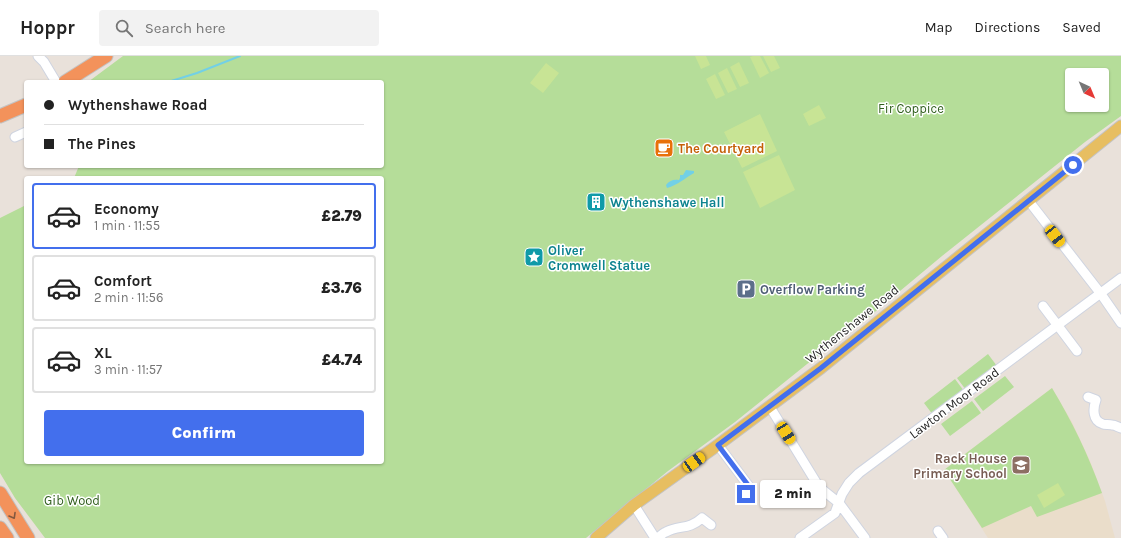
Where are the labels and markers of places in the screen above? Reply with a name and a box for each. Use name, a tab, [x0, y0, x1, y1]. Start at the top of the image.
cafe icon: The Courtyard	[653, 137, 675, 159]
place label: The Courtyard	[678, 141, 764, 156]
building icon: Wythenshawe Hall	[585, 191, 607, 213]
place label: Wythenshawe Hall	[610, 195, 724, 210]
place label: Oliver Cromwell Statue	[548, 243, 650, 273]
place icon: Oliver Cromwell Statue	[523, 246, 545, 268]
parking icon: Overflow Parking	[735, 278, 757, 300]
place label: Overflow Parking	[760, 282, 865, 297]
place label: Rack House Primary School	[913, 451, 1007, 481]
school or university icon: Rack House Primary School	[1010, 454, 1032, 476]

